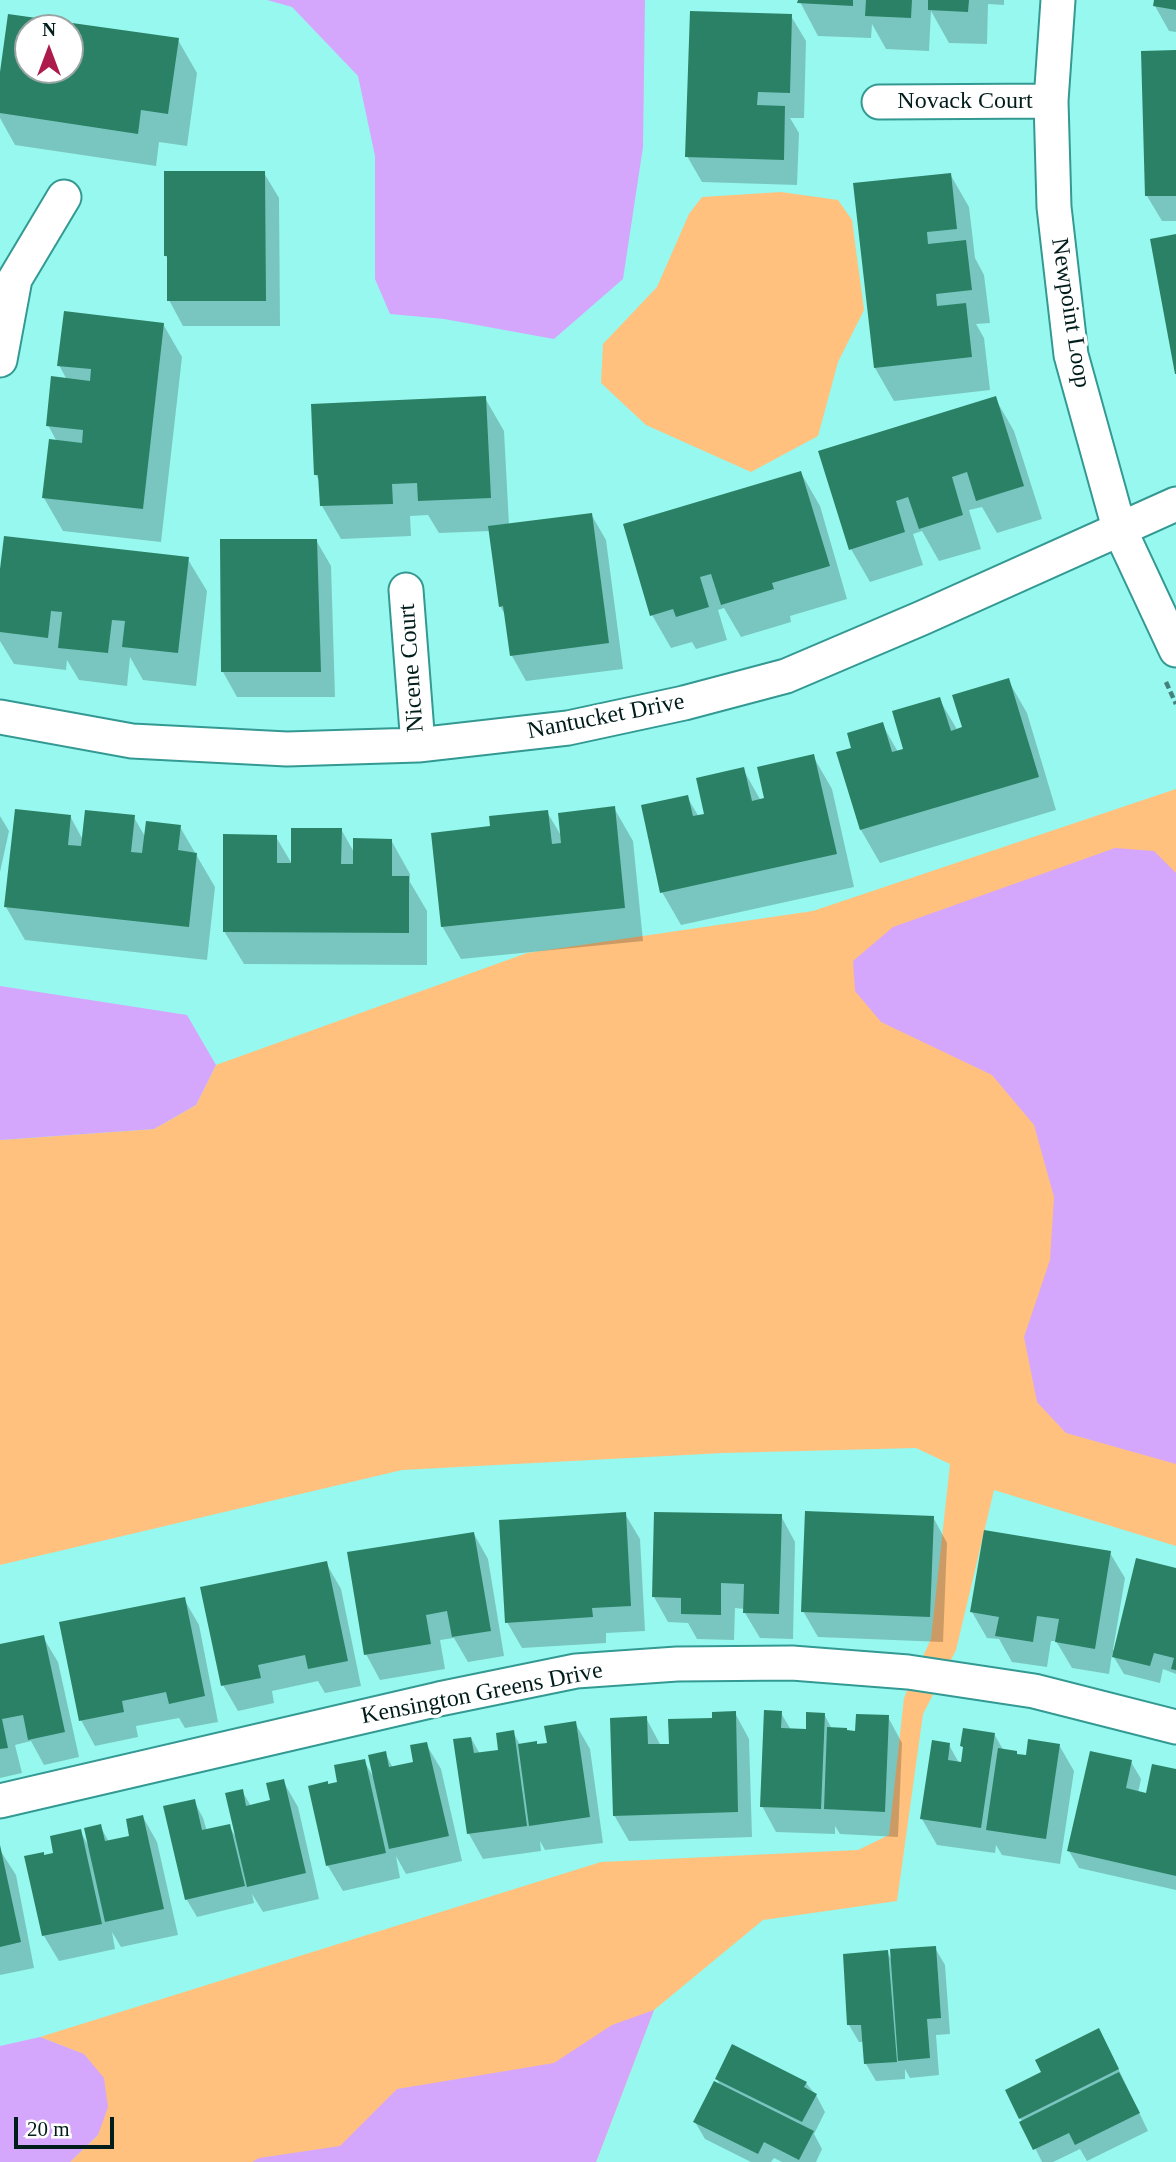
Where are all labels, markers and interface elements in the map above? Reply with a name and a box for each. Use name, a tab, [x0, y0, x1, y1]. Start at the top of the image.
north arrow	[14, 14, 84, 84]
text: N	[42, 19, 56, 40]
street label: Novack Court	[897, 88, 1033, 116]
street label: Newpoint Loop	[1044, 236, 1096, 390]
street label: Nicene Court	[393, 603, 431, 733]
street label: Nantucket Drive	[525, 688, 687, 746]
street label: Kensington Greens Drive	[359, 1656, 605, 1732]
scale bar	[18, 2102, 117, 2146]
text: 20 m	[27, 2117, 70, 2141]

